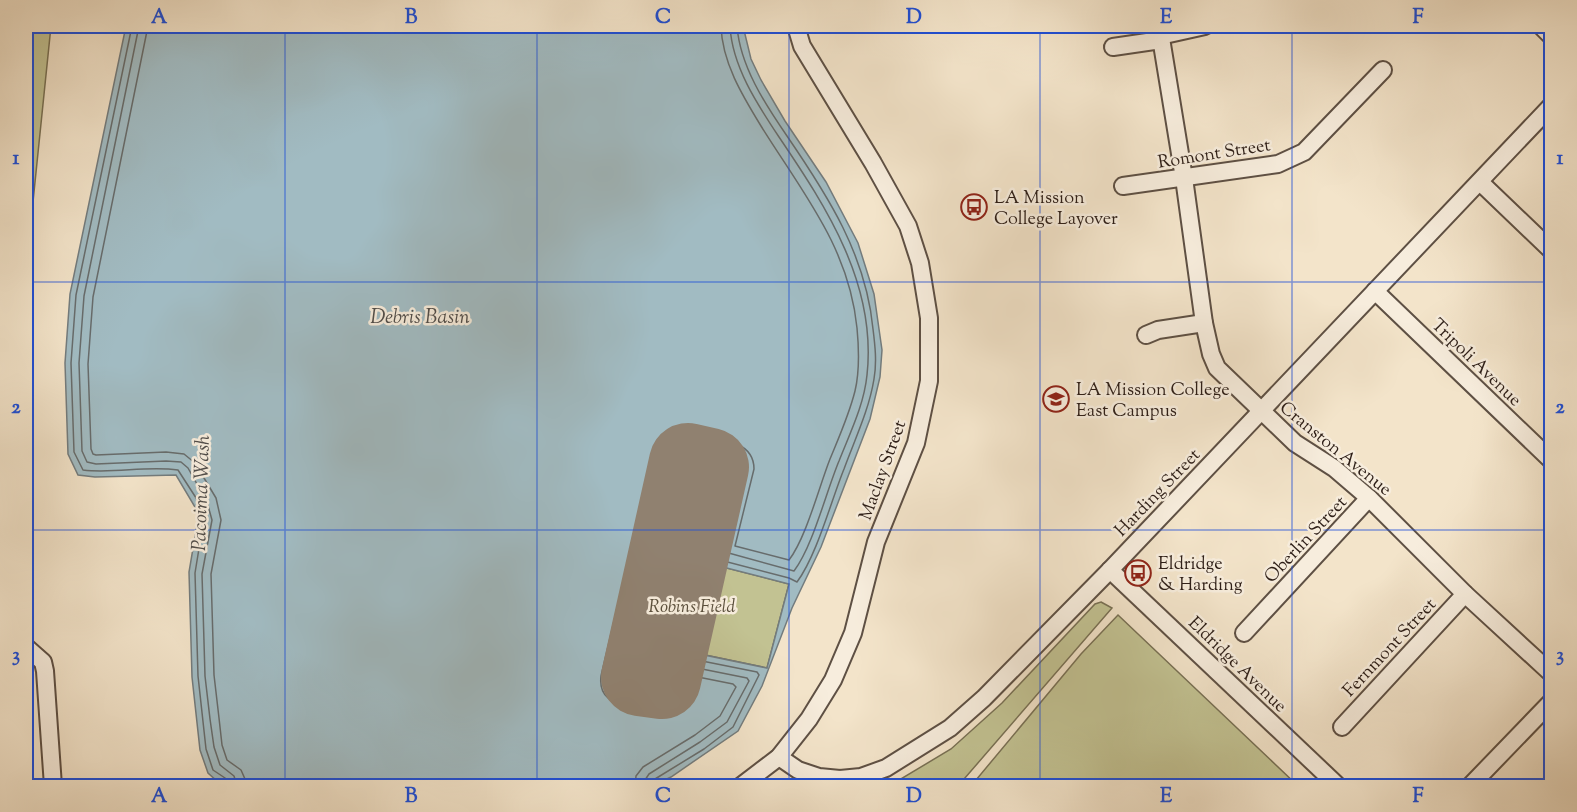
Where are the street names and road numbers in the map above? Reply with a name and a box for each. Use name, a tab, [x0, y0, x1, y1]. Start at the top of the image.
street label: Romont Street	[1156, 133, 1273, 177]
street label: Tripoli Avenue	[1425, 314, 1527, 413]
street label: Cranston Avenue	[1273, 396, 1396, 503]
street label: Maclay Street	[854, 417, 914, 524]
street label: Harding Street	[1110, 443, 1207, 543]
street label: Oberlin Street	[1259, 491, 1354, 590]
street label: Fernmont Street	[1338, 593, 1443, 704]
street label: Eldridge Avenue	[1181, 611, 1292, 719]

